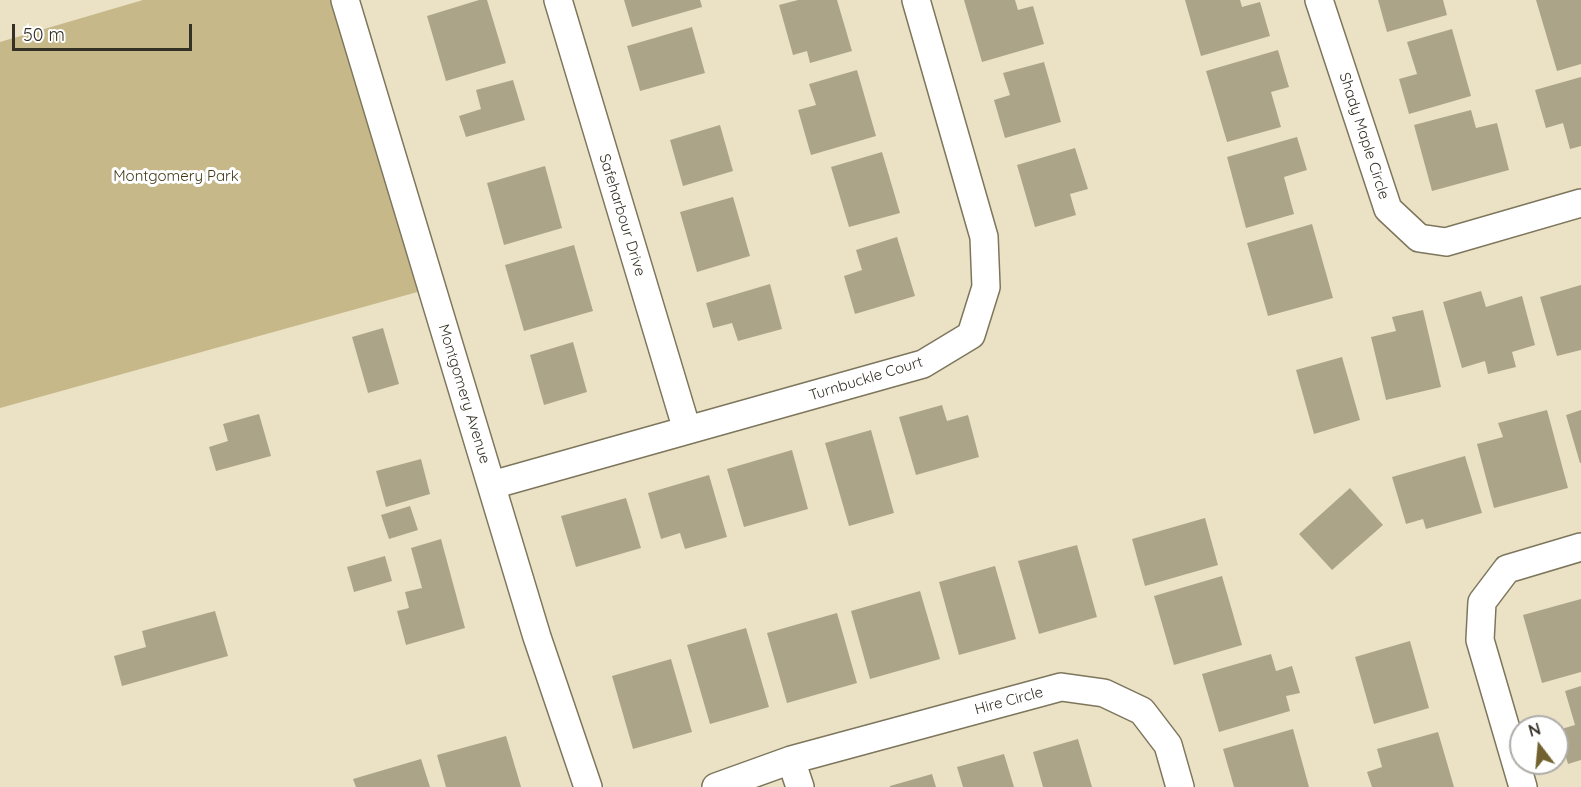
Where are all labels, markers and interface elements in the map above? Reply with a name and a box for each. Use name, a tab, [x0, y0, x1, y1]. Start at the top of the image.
scale bar	[15, 12, 195, 50]
text: 50 m	[23, 23, 65, 46]
street label: Shady Maple Circle	[1335, 70, 1393, 202]
street label: Safeharbour Drive	[595, 152, 649, 278]
park label: Montgomery Park	[113, 167, 239, 185]
street label: Montgomery Avenue	[434, 322, 494, 466]
street label: Turnbuckle Court	[807, 353, 925, 405]
street label: Hire Circle	[973, 683, 1045, 719]
north arrow	[1509, 715, 1569, 775]
text: N	[1526, 718, 1543, 741]

